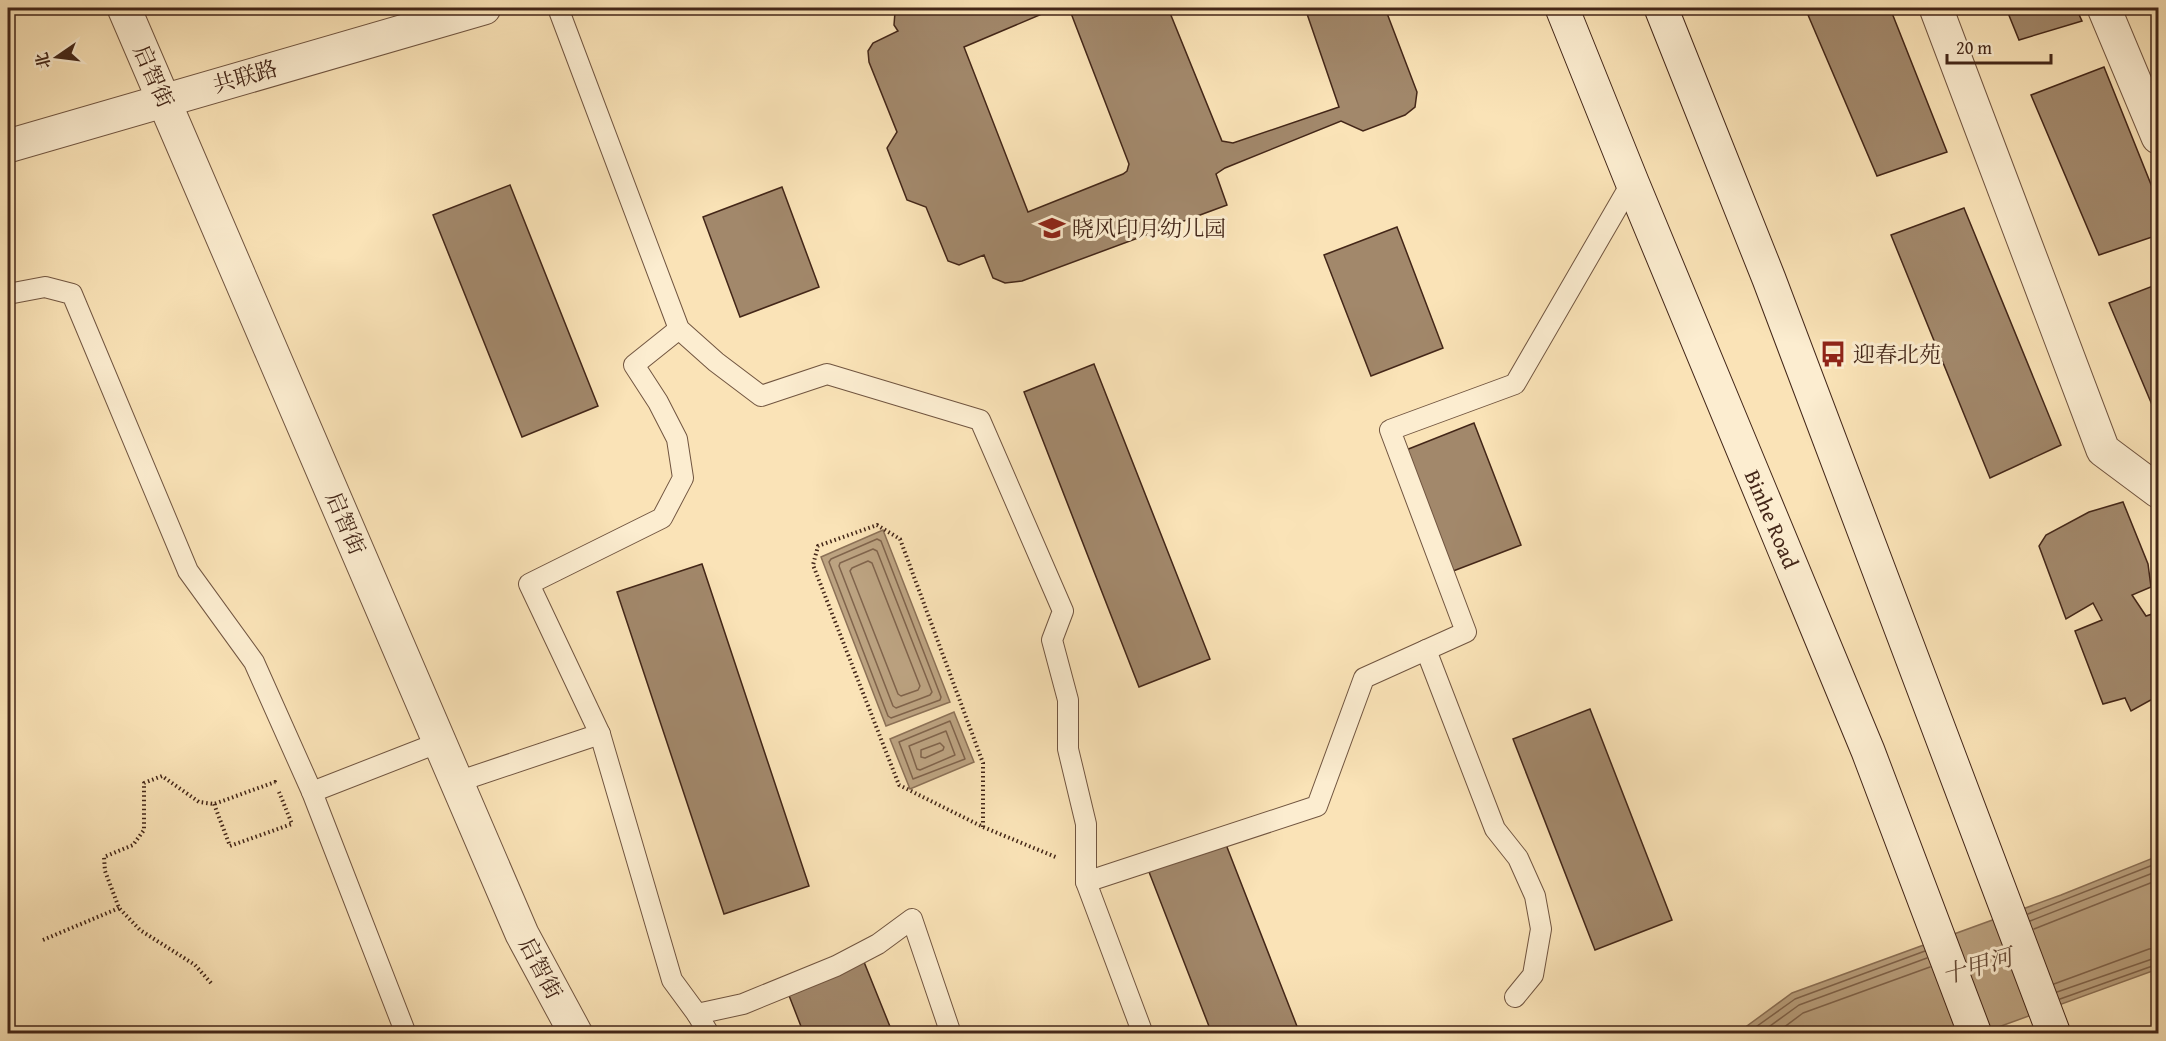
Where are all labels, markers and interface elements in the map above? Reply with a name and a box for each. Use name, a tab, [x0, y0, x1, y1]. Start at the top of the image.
north arrow	[27, 27, 87, 87]
scale bar	[1947, 27, 2050, 65]
text: 20 m	[1956, 34, 1992, 61]
street label: 启智街	[126, 39, 182, 113]
text: 北	[29, 50, 56, 71]
street label: 共联路	[209, 52, 281, 100]
place label: 晓风印月幼儿园	[1072, 212, 1226, 244]
school or university icon: 晓风印月幼儿园	[1037, 213, 1067, 243]
place label: 迎春北苑	[1853, 338, 1941, 370]
bus stop icon: 迎春北苑	[1818, 339, 1848, 369]
street label: Binhe Road	[1737, 465, 1807, 574]
street label: 启智街	[318, 486, 374, 560]
street label: 启智街	[511, 931, 571, 1005]
water label: 十甲河	[1938, 938, 2020, 993]

